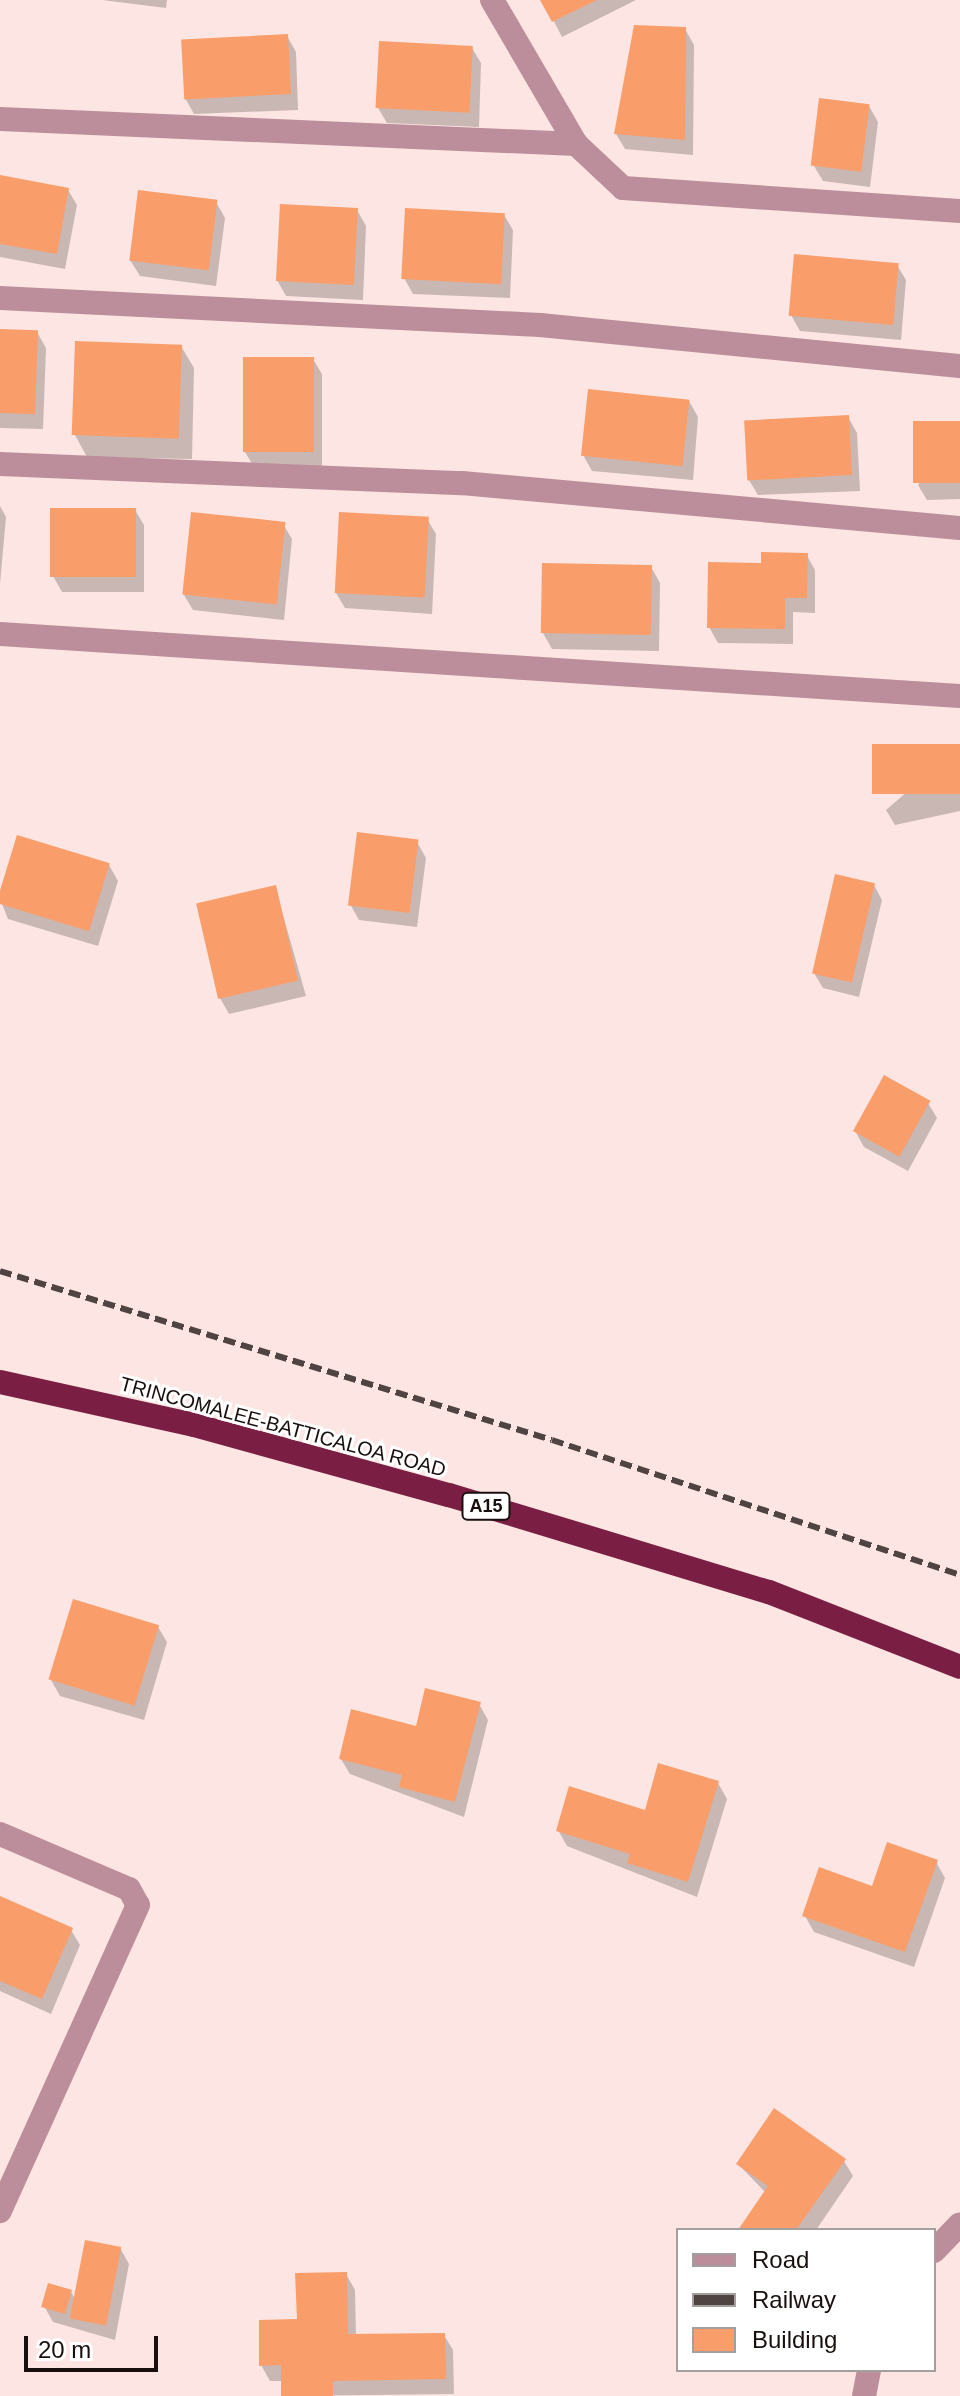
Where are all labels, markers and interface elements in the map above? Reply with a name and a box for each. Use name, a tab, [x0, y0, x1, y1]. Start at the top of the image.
street label: TRINCOMALEE-BATTICALOA ROAD	[117, 1372, 449, 1482]
road number: A15	[460, 1492, 512, 1520]
legend	[676, 2228, 936, 2372]
text: Road	[752, 2246, 809, 2273]
text: Railway	[752, 2286, 836, 2313]
scale bar	[28, 2320, 162, 2370]
text: Building	[752, 2326, 837, 2353]
text: 20 m	[38, 2336, 91, 2363]

